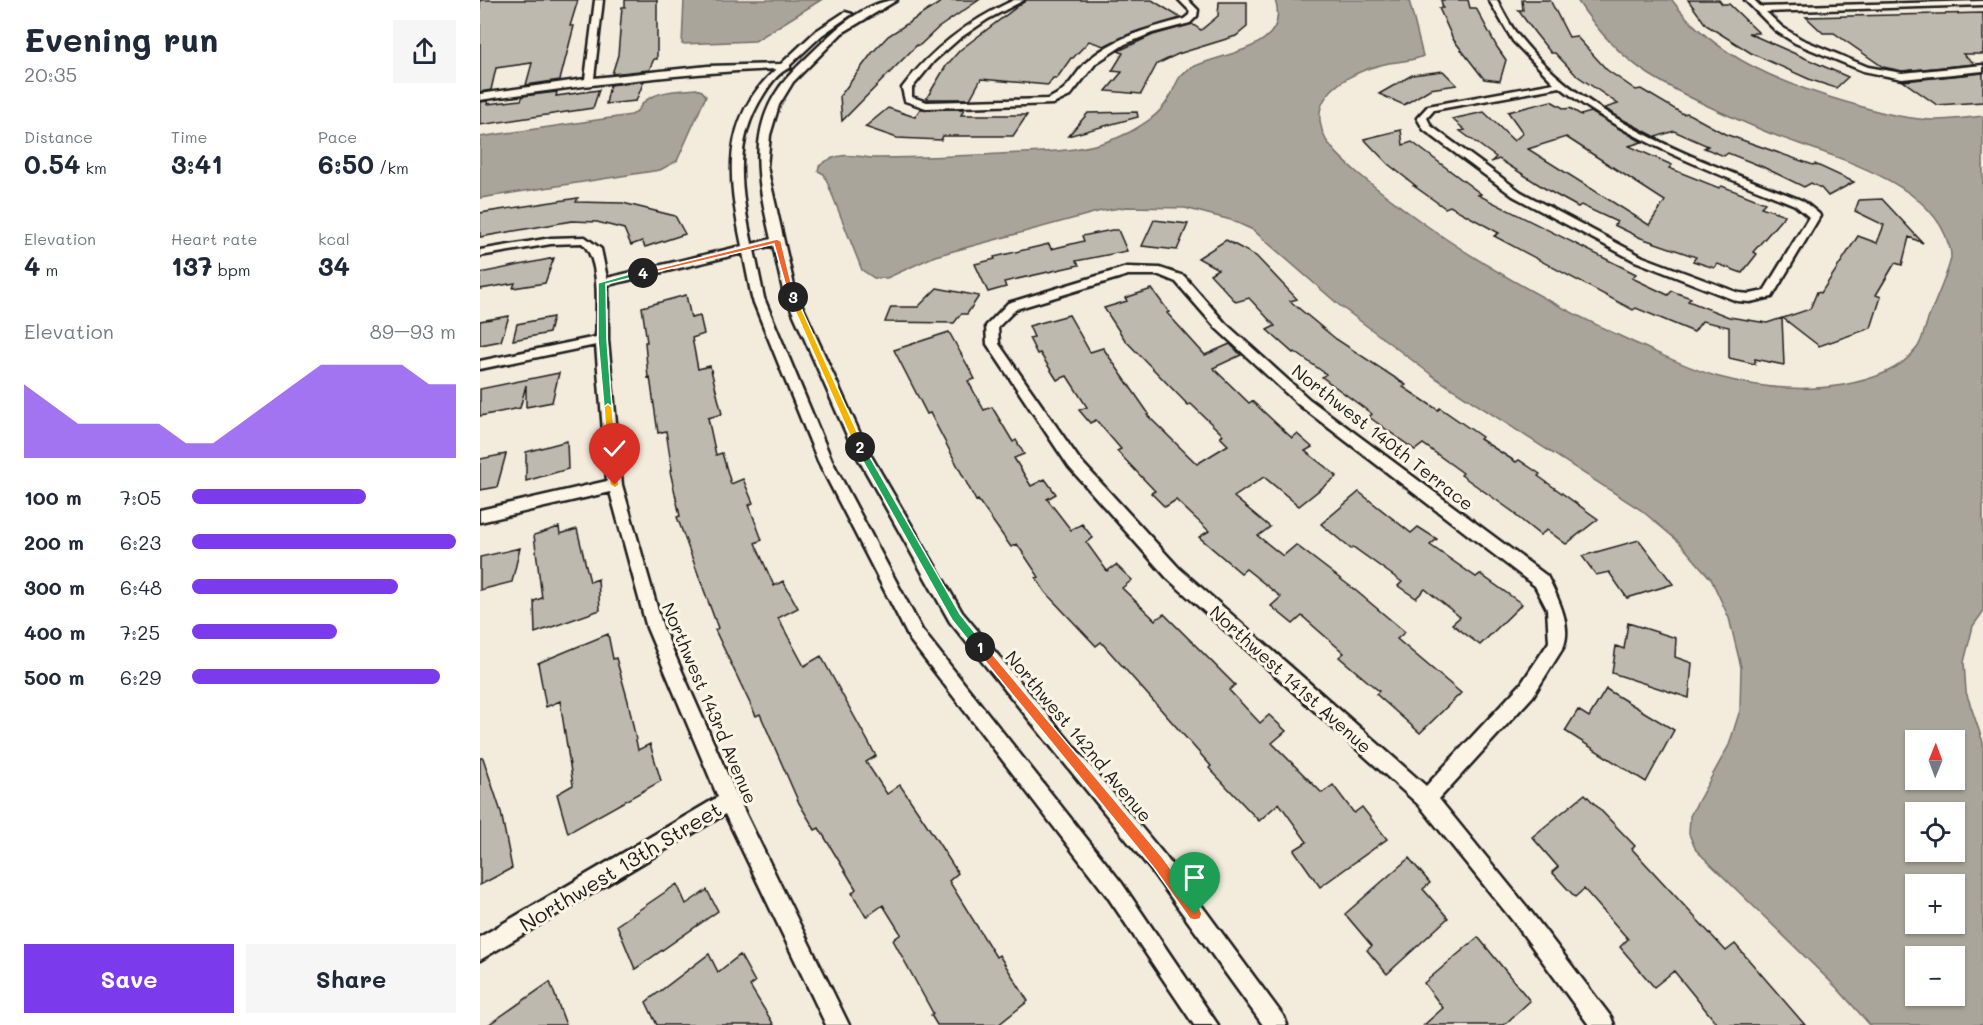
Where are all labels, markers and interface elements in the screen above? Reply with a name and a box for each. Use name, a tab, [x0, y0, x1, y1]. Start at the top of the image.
text: Evening run	[24, 17, 218, 60]
button: share	[393, 20, 456, 83]
text: 20:35	[24, 61, 77, 87]
text: Distance	[24, 126, 93, 147]
text: Time	[171, 126, 207, 147]
text: Pace	[318, 126, 357, 147]
text: 0.54	[24, 147, 80, 181]
text: 3:41	[171, 147, 223, 181]
text: 6:50	[318, 147, 374, 181]
text: km	[80, 157, 107, 178]
text: /km	[374, 157, 409, 178]
text: Elevation	[24, 228, 96, 249]
text: Heart rate	[171, 228, 257, 249]
text: kcal	[318, 228, 350, 249]
text: 4	[24, 249, 40, 283]
text: 137	[171, 249, 213, 283]
text: 34	[318, 249, 350, 283]
pin: 4	[628, 258, 658, 288]
text: m	[40, 259, 58, 280]
text: bpm	[213, 259, 251, 280]
text: 4	[638, 262, 648, 283]
pin: 3	[778, 282, 808, 312]
text: 3	[788, 286, 798, 307]
text: Elevation	[24, 318, 114, 344]
text: 89–93 m	[370, 318, 456, 344]
street label: Northwest 140th Terrace	[1287, 358, 1479, 516]
pin	[589, 423, 640, 485]
icon: check	[598, 432, 631, 465]
pin: 2	[845, 432, 875, 462]
text: 2	[856, 436, 864, 457]
text: 100 m	[24, 484, 82, 510]
text: 7:05	[120, 484, 161, 510]
text: 200 m	[24, 529, 84, 555]
text: 6:23	[120, 529, 161, 555]
text: 300 m	[24, 574, 85, 600]
text: 6:48	[120, 574, 162, 600]
street label: Northwest 143rd Avenue	[657, 599, 763, 807]
street label: Northwest 141st Avenue	[1205, 600, 1377, 758]
text: 400 m	[24, 619, 85, 645]
text: 7:25	[120, 619, 160, 645]
pin: 1	[965, 632, 995, 662]
text: 1	[976, 636, 984, 657]
street label: Northwest 142nd Avenue	[1000, 645, 1158, 827]
text: 500 m	[24, 664, 84, 690]
text: 6:29	[120, 664, 161, 690]
north arrow	[1905, 730, 1965, 790]
map controls	[1905, 730, 1965, 1006]
street label: Northwest 13th Street	[514, 795, 726, 937]
button: locate	[1905, 802, 1965, 862]
pin	[1169, 852, 1220, 914]
icon: arrive	[1178, 861, 1211, 894]
button: +	[1905, 874, 1965, 934]
button: Save	[24, 944, 234, 1013]
button: Share	[246, 944, 456, 1013]
button: −	[1905, 946, 1965, 1006]

